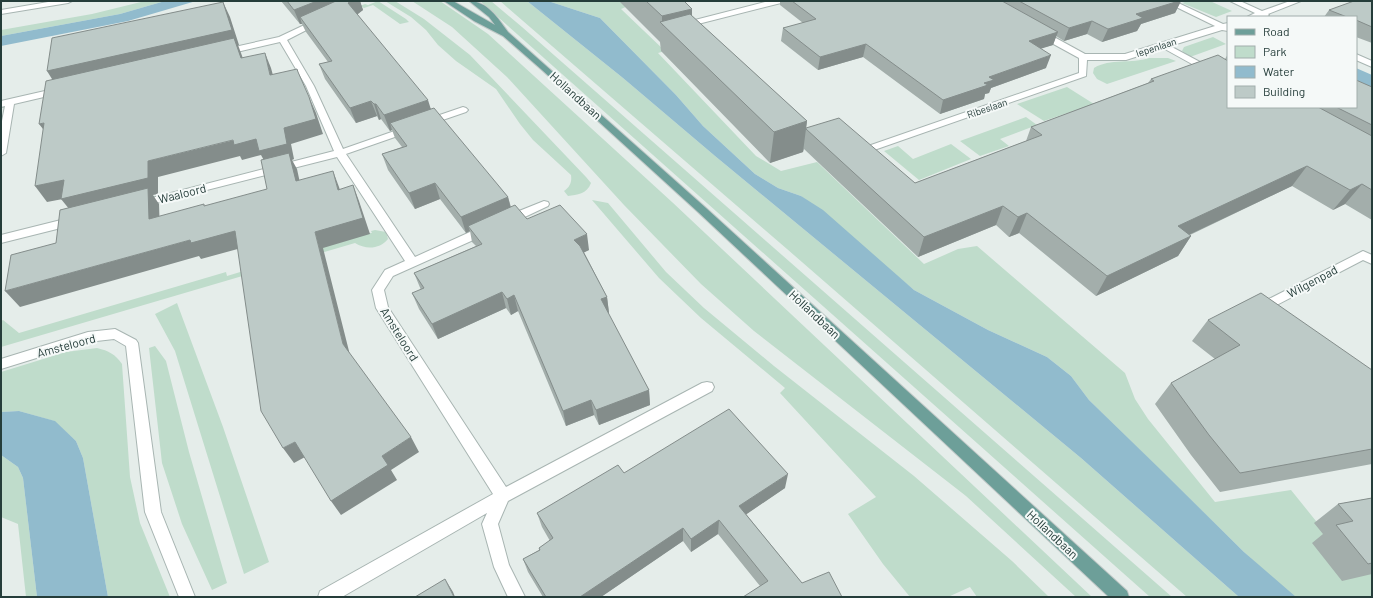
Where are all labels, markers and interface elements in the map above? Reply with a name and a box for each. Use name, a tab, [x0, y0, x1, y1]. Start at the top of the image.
legend	[1227, 16, 1357, 108]
text: Road	[1263, 24, 1290, 38]
street label: Iepenlaan	[1134, 35, 1178, 59]
text: Park	[1263, 44, 1287, 58]
text: Water	[1263, 64, 1295, 78]
street label: Hollandbaan	[547, 68, 605, 122]
text: Building	[1263, 84, 1305, 98]
street label: Ribeslaan	[965, 95, 1009, 121]
street label: Waaloord	[157, 180, 207, 206]
street label: Wilgenpad	[1284, 262, 1340, 300]
street label: Hollandbaan	[787, 287, 843, 341]
street label: Amsteloord	[378, 305, 422, 363]
street label: Amsteloord	[35, 330, 97, 360]
street label: Hollandbaan	[1025, 507, 1081, 561]

